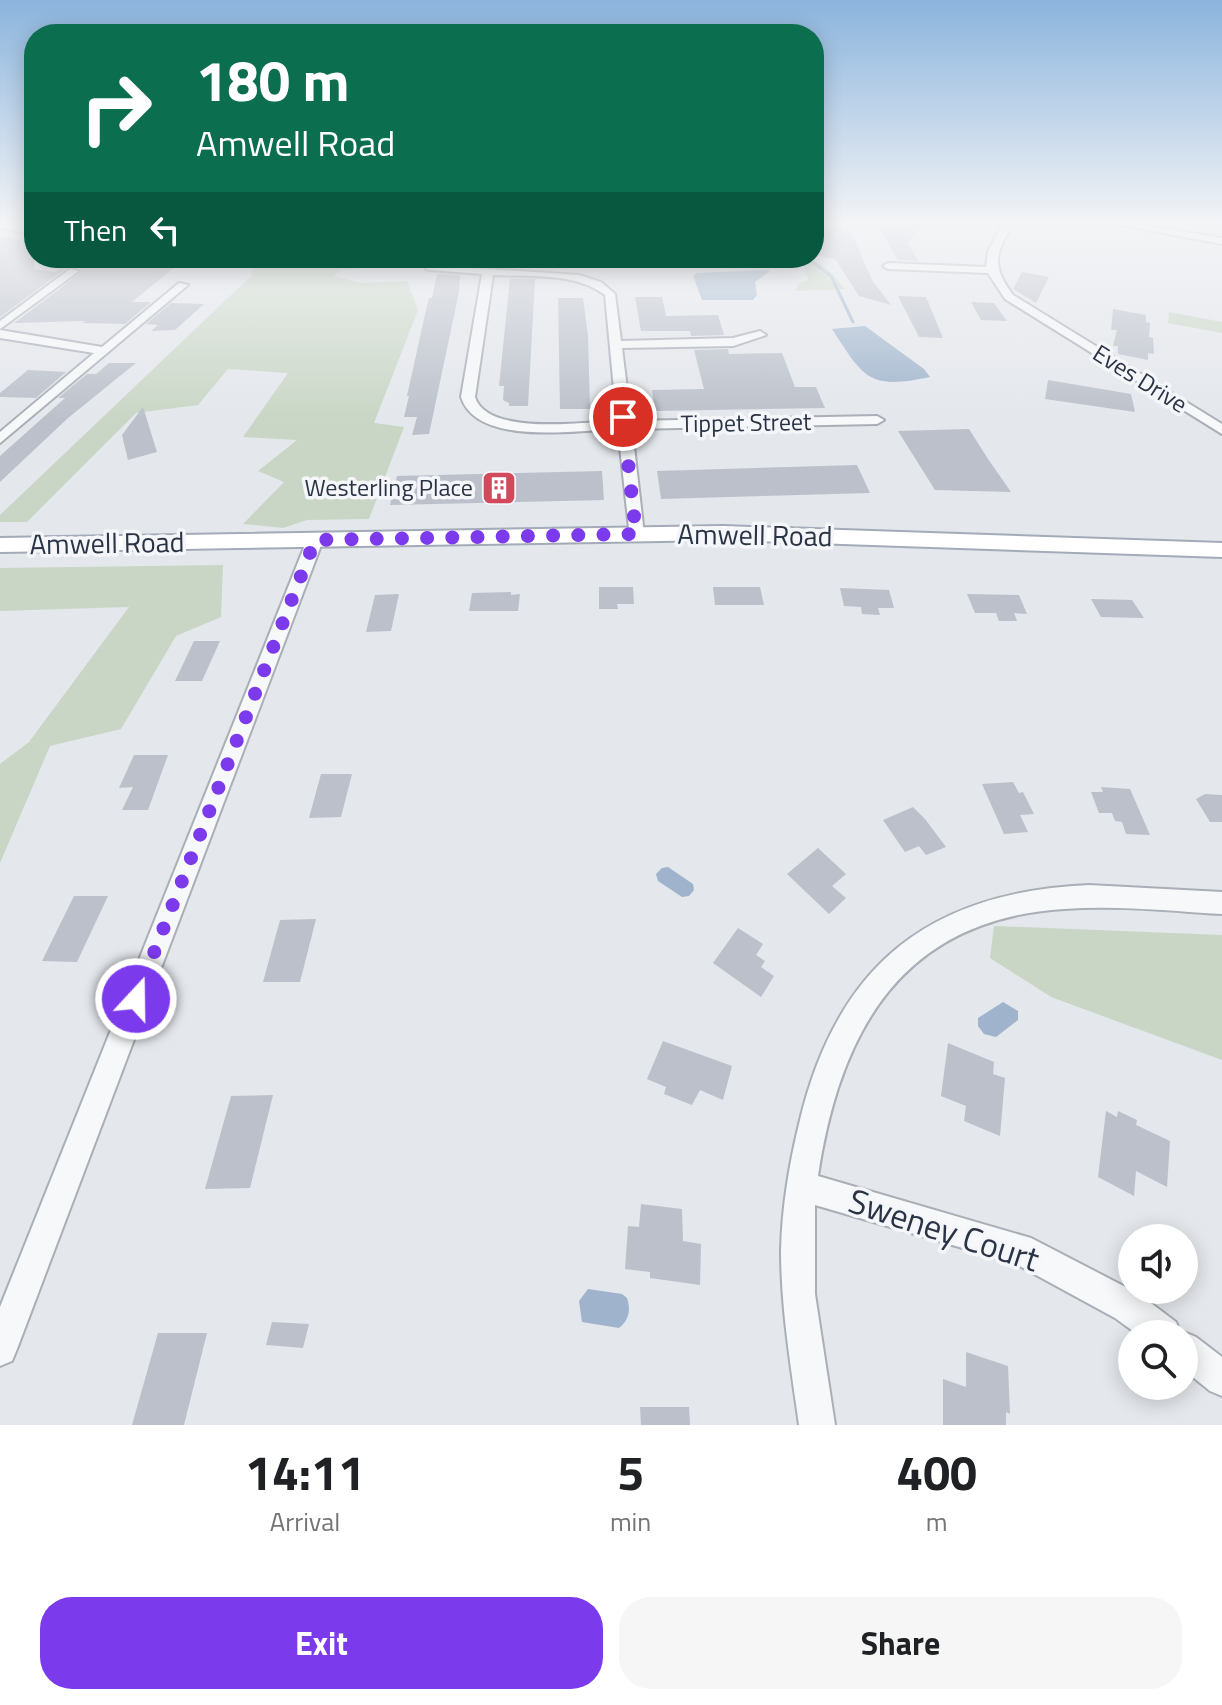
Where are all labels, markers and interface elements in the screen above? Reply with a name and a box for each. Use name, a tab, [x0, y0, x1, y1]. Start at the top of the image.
text: 180 m	[196, 38, 349, 123]
icon: right	[64, 56, 168, 160]
text: Amwell Road	[196, 115, 395, 170]
text: Then	[64, 207, 127, 253]
icon: left	[143, 208, 187, 252]
street label: Eves Drive	[1086, 335, 1195, 421]
pin	[589, 383, 657, 451]
icon: arrive	[601, 395, 645, 439]
street label: Tippet Street	[680, 403, 812, 441]
place label: Westerling Place	[305, 469, 473, 505]
building icon: Westerling Place	[480, 469, 518, 507]
street label: Amwell Road	[677, 512, 833, 557]
street label: Amwell Road	[29, 520, 185, 565]
position arrow	[94, 957, 178, 1041]
street label: Sweney Court	[842, 1174, 1047, 1284]
map controls	[1118, 1224, 1198, 1400]
button: sound	[1118, 1224, 1198, 1304]
button: search	[1118, 1320, 1198, 1400]
text: 14:11	[245, 1436, 365, 1509]
text: 5	[617, 1436, 644, 1509]
text: 400	[896, 1436, 977, 1509]
text: Arrival	[270, 1502, 340, 1541]
text: min	[610, 1502, 651, 1541]
text: m	[926, 1502, 948, 1541]
button: Exit	[40, 1597, 603, 1689]
button: Share	[619, 1597, 1182, 1689]

